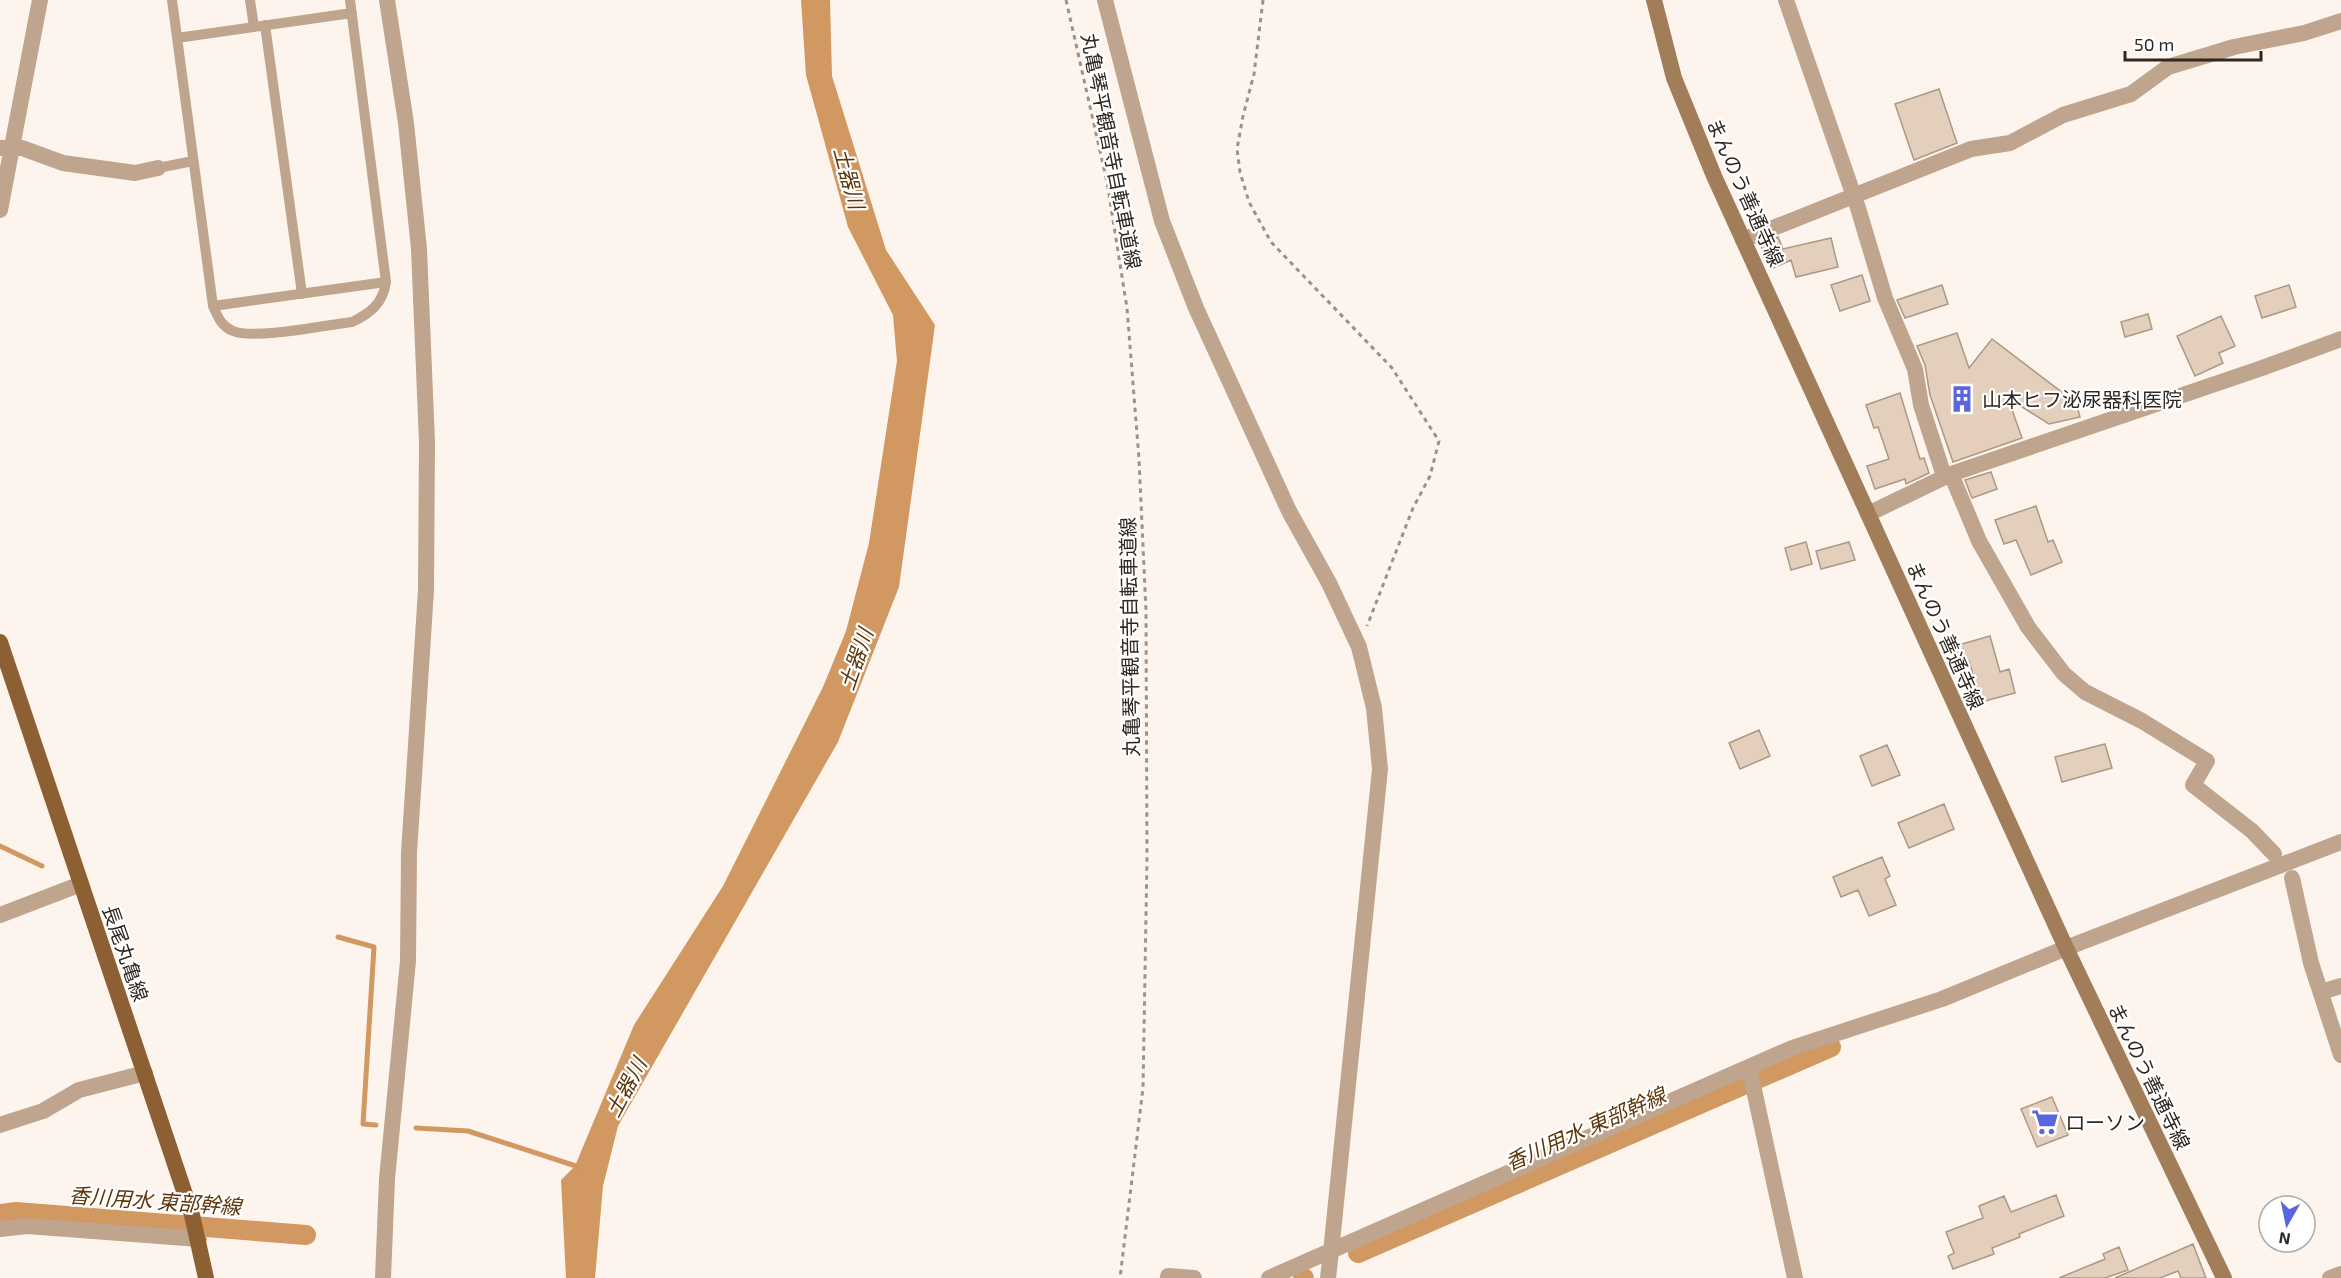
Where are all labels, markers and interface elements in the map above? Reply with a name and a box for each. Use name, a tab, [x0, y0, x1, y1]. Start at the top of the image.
scale bar	[2125, 24, 2262, 62]
street label: 丸亀琴平観音寺自転車道線	[1077, 31, 1147, 271]
text: 50 m	[2134, 33, 2174, 55]
street label: まんのう善通寺線	[1702, 114, 1790, 270]
water label: 土器川	[830, 144, 871, 214]
building icon: 山本ヒフ泌尿器科医院	[1947, 384, 1977, 414]
place label: 山本ヒフ泌尿器科医院	[1982, 387, 2182, 411]
street label: 丸亀琴平観音寺自転車道線	[1115, 517, 1143, 757]
street label: まんのう善通寺線	[1902, 557, 1990, 713]
water label: 土器川	[833, 623, 878, 693]
street label: 長尾丸亀線	[98, 902, 154, 1004]
street label: まんのう善通寺線	[2104, 999, 2196, 1153]
water label: 土器川	[599, 1052, 652, 1121]
water label: 香川用水 東部幹線	[1501, 1080, 1672, 1175]
supermarket icon: ローソン	[2030, 1107, 2060, 1137]
place label: ローソン	[2065, 1110, 2145, 1134]
water label: 香川用水 東部幹線	[68, 1182, 245, 1219]
north arrow	[2257, 1194, 2317, 1254]
text: N	[2277, 1229, 2292, 1250]

